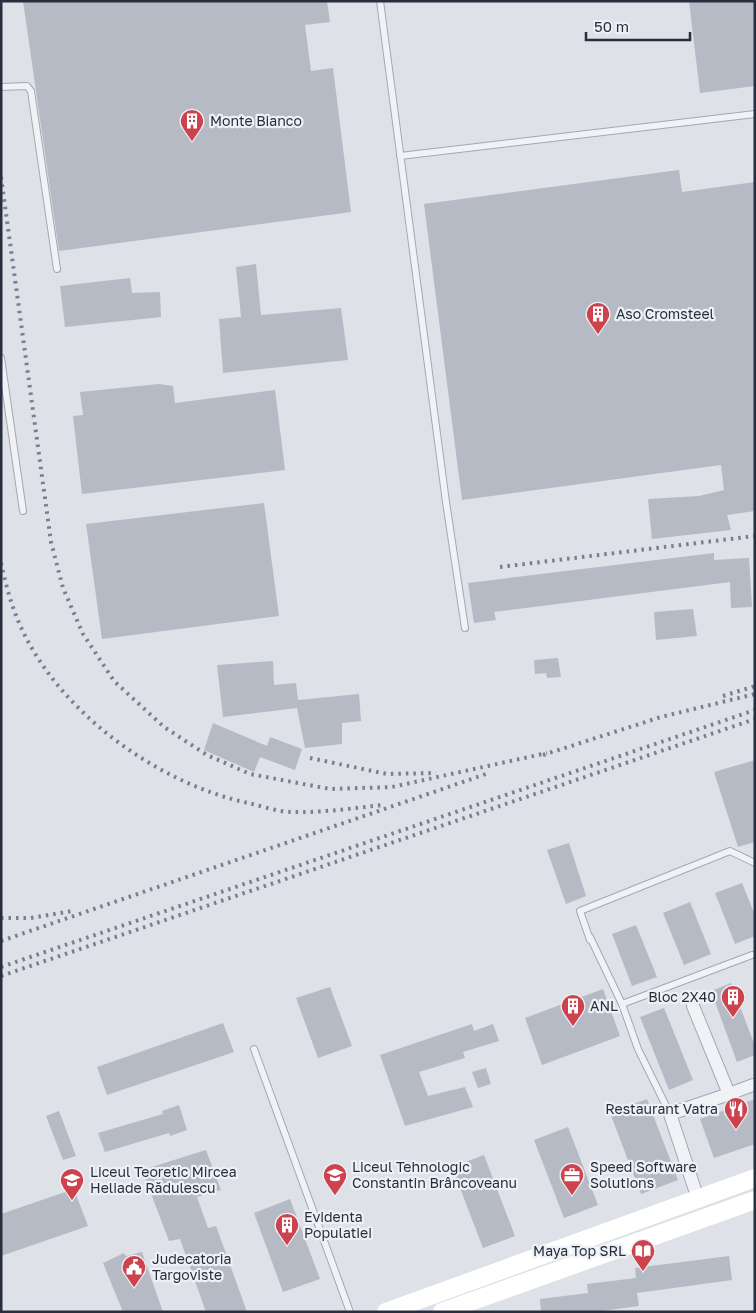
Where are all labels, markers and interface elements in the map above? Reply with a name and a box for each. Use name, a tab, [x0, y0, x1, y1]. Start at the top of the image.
scale bar	[586, 10, 690, 42]
text: 50 m	[594, 17, 629, 35]
building icon: Monte Bianco	[179, 108, 205, 142]
place label: Monte Bianco	[210, 112, 302, 129]
building icon: Aso Cromsteel	[585, 301, 611, 335]
place label: Aso Cromsteel	[616, 305, 714, 322]
building icon: Bloc 2X40	[720, 984, 746, 1018]
place label: Bloc 2X40	[648, 988, 716, 1005]
building icon: ANL	[560, 993, 586, 1027]
place label: ANL	[590, 997, 618, 1014]
restaurant icon: Restaurant Vatra	[723, 1096, 749, 1130]
place label: Restaurant Vatra	[605, 1100, 718, 1117]
place label: Liceul Tehnologic Constantin Brâncoveanu	[352, 1158, 517, 1191]
place label: Speed Software Solutions	[590, 1158, 697, 1191]
school or university icon: Liceul Tehnologic Constantin Brâncoveanu	[322, 1162, 348, 1196]
office icon: Speed Software Solutions	[559, 1162, 585, 1196]
place label: Liceul Teoretic Mircea Heliade Rădulescu	[90, 1163, 237, 1196]
school or university icon: Liceul Teoretic Mircea Heliade Rădulescu	[59, 1167, 85, 1201]
place label: Evidenta Populatiei	[304, 1208, 372, 1241]
building icon: Evidenta Populatiei	[274, 1212, 300, 1246]
library icon: Maya Top SRL	[630, 1238, 656, 1272]
place label: Maya Top SRL	[533, 1242, 626, 1259]
place label: Judecatoria Targoviste	[152, 1250, 232, 1283]
public building icon: Judecatoria Targoviste	[121, 1254, 147, 1288]

